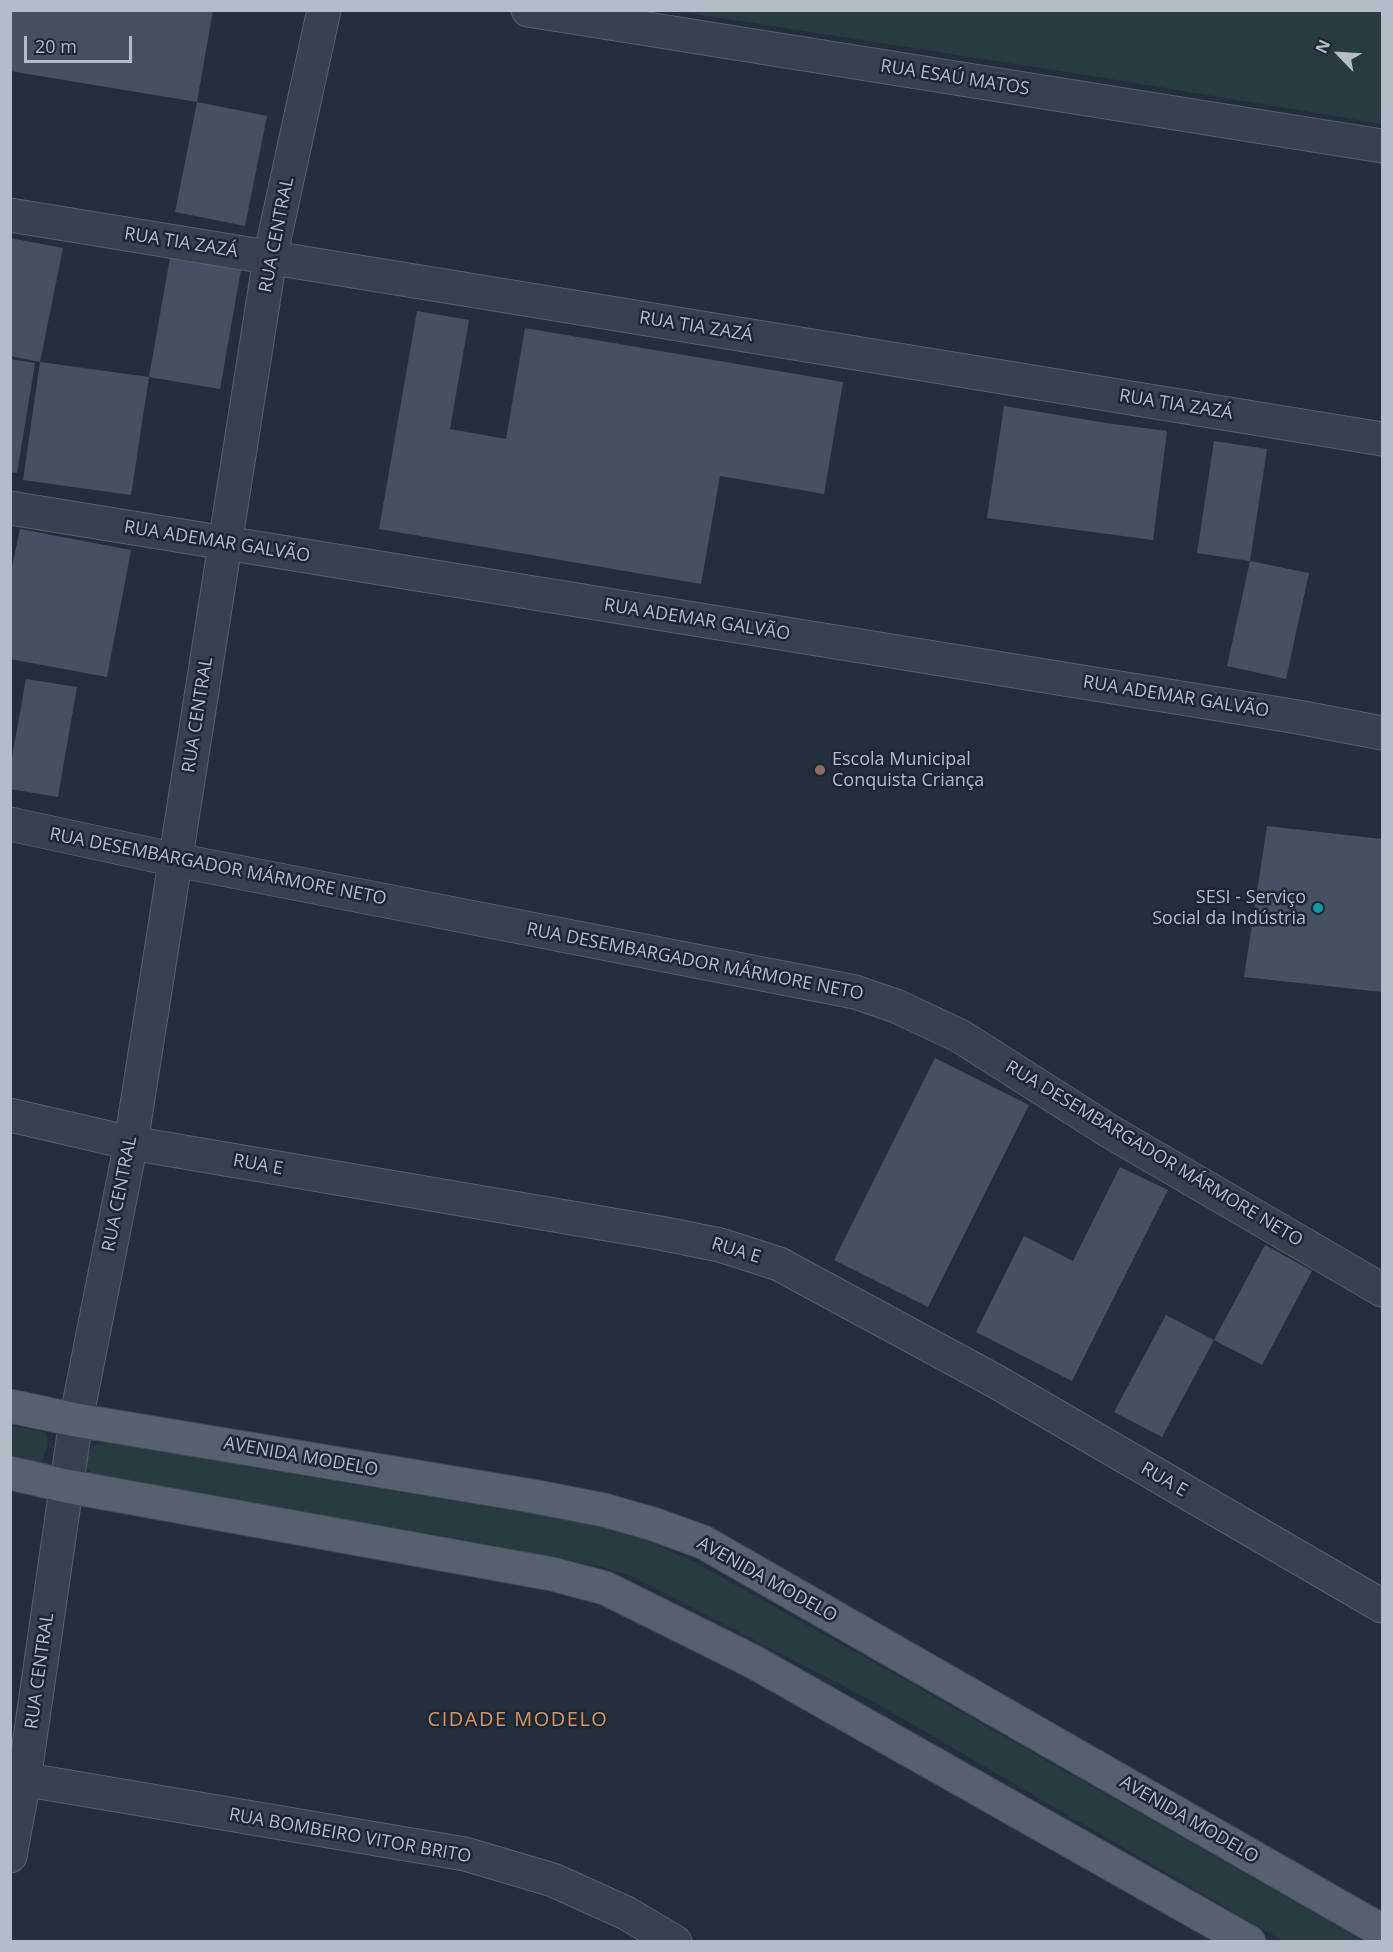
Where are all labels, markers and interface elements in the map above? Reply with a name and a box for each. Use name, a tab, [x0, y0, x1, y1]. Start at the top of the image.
scale bar	[27, 24, 135, 62]
north arrow	[1309, 24, 1369, 84]
text: 20 m	[35, 34, 77, 58]
text: N	[1310, 36, 1335, 57]
street label: RUA ESAÚ MATOS	[879, 56, 1031, 100]
street label: RUA CENTRAL	[255, 176, 299, 294]
street label: RUA TIA ZAZÁ	[123, 223, 239, 263]
street label: RUA TIA ZAZÁ	[638, 307, 754, 347]
street label: RUA TIA ZAZÁ	[1118, 385, 1234, 425]
street label: RUA ADEMAR GALVÃO	[122, 517, 312, 567]
street label: RUA ADEMAR GALVÃO	[602, 595, 792, 645]
street label: RUA CENTRAL	[178, 656, 218, 774]
street label: RUA ADEMAR GALVÃO	[1081, 672, 1271, 722]
place label: Escola Municipal Conquista Criança	[832, 749, 984, 792]
marker: Escola Municipal Conquista Criança	[813, 763, 827, 777]
street label: RUA DESEMBARGADOR MÁRMORE NETO	[48, 824, 388, 910]
place label: SESI - Serviço Social da Indústria	[1152, 887, 1306, 930]
marker: SESI - Serviço Social da Indústria	[1311, 901, 1325, 915]
street label: RUA DESEMBARGADOR MÁRMORE NETO	[525, 919, 865, 1005]
street label: RUA DESEMBARGADOR MÁRMORE NETO	[1001, 1056, 1307, 1252]
street label: RUA CENTRAL	[98, 1135, 142, 1253]
street label: RUA E	[231, 1150, 285, 1180]
street label: RUA E	[709, 1233, 763, 1269]
street label: AVENIDA MODELO	[222, 1433, 380, 1481]
street label: RUA E	[1137, 1458, 1191, 1502]
street label: AVENIDA MODELO	[693, 1533, 841, 1627]
street label: RUA CENTRAL	[21, 1612, 59, 1730]
district label: CIDADE MODELO	[428, 1708, 608, 1732]
street label: AVENIDA MODELO	[1116, 1772, 1262, 1868]
street label: RUA BOMBEIRO VITOR BRITO	[227, 1804, 473, 1868]

